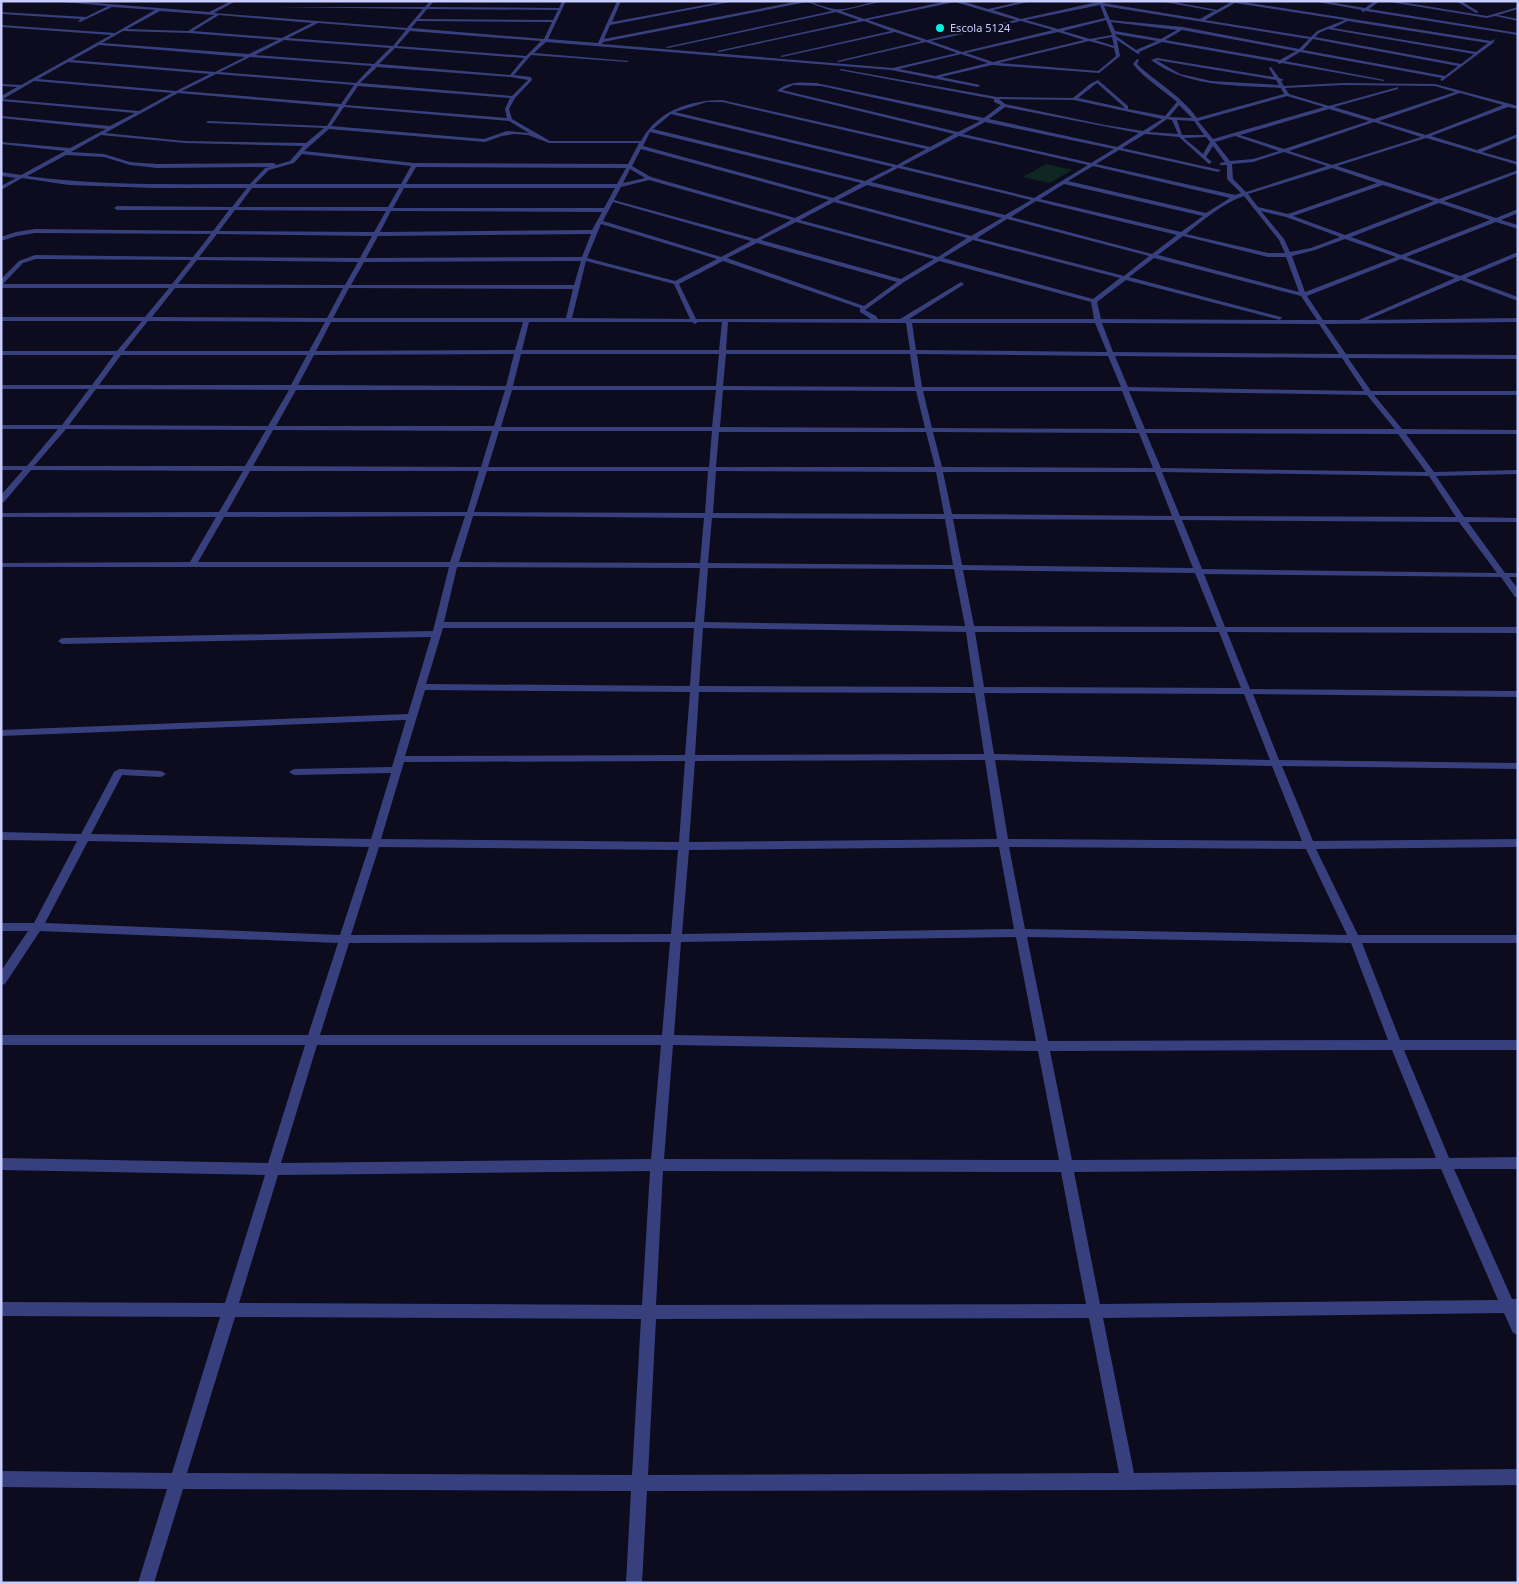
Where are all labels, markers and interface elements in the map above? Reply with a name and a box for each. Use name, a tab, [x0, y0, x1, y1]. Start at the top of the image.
place label: Escola 5124	[950, 20, 1011, 35]
marker: Escola 5124	[934, 22, 946, 34]

